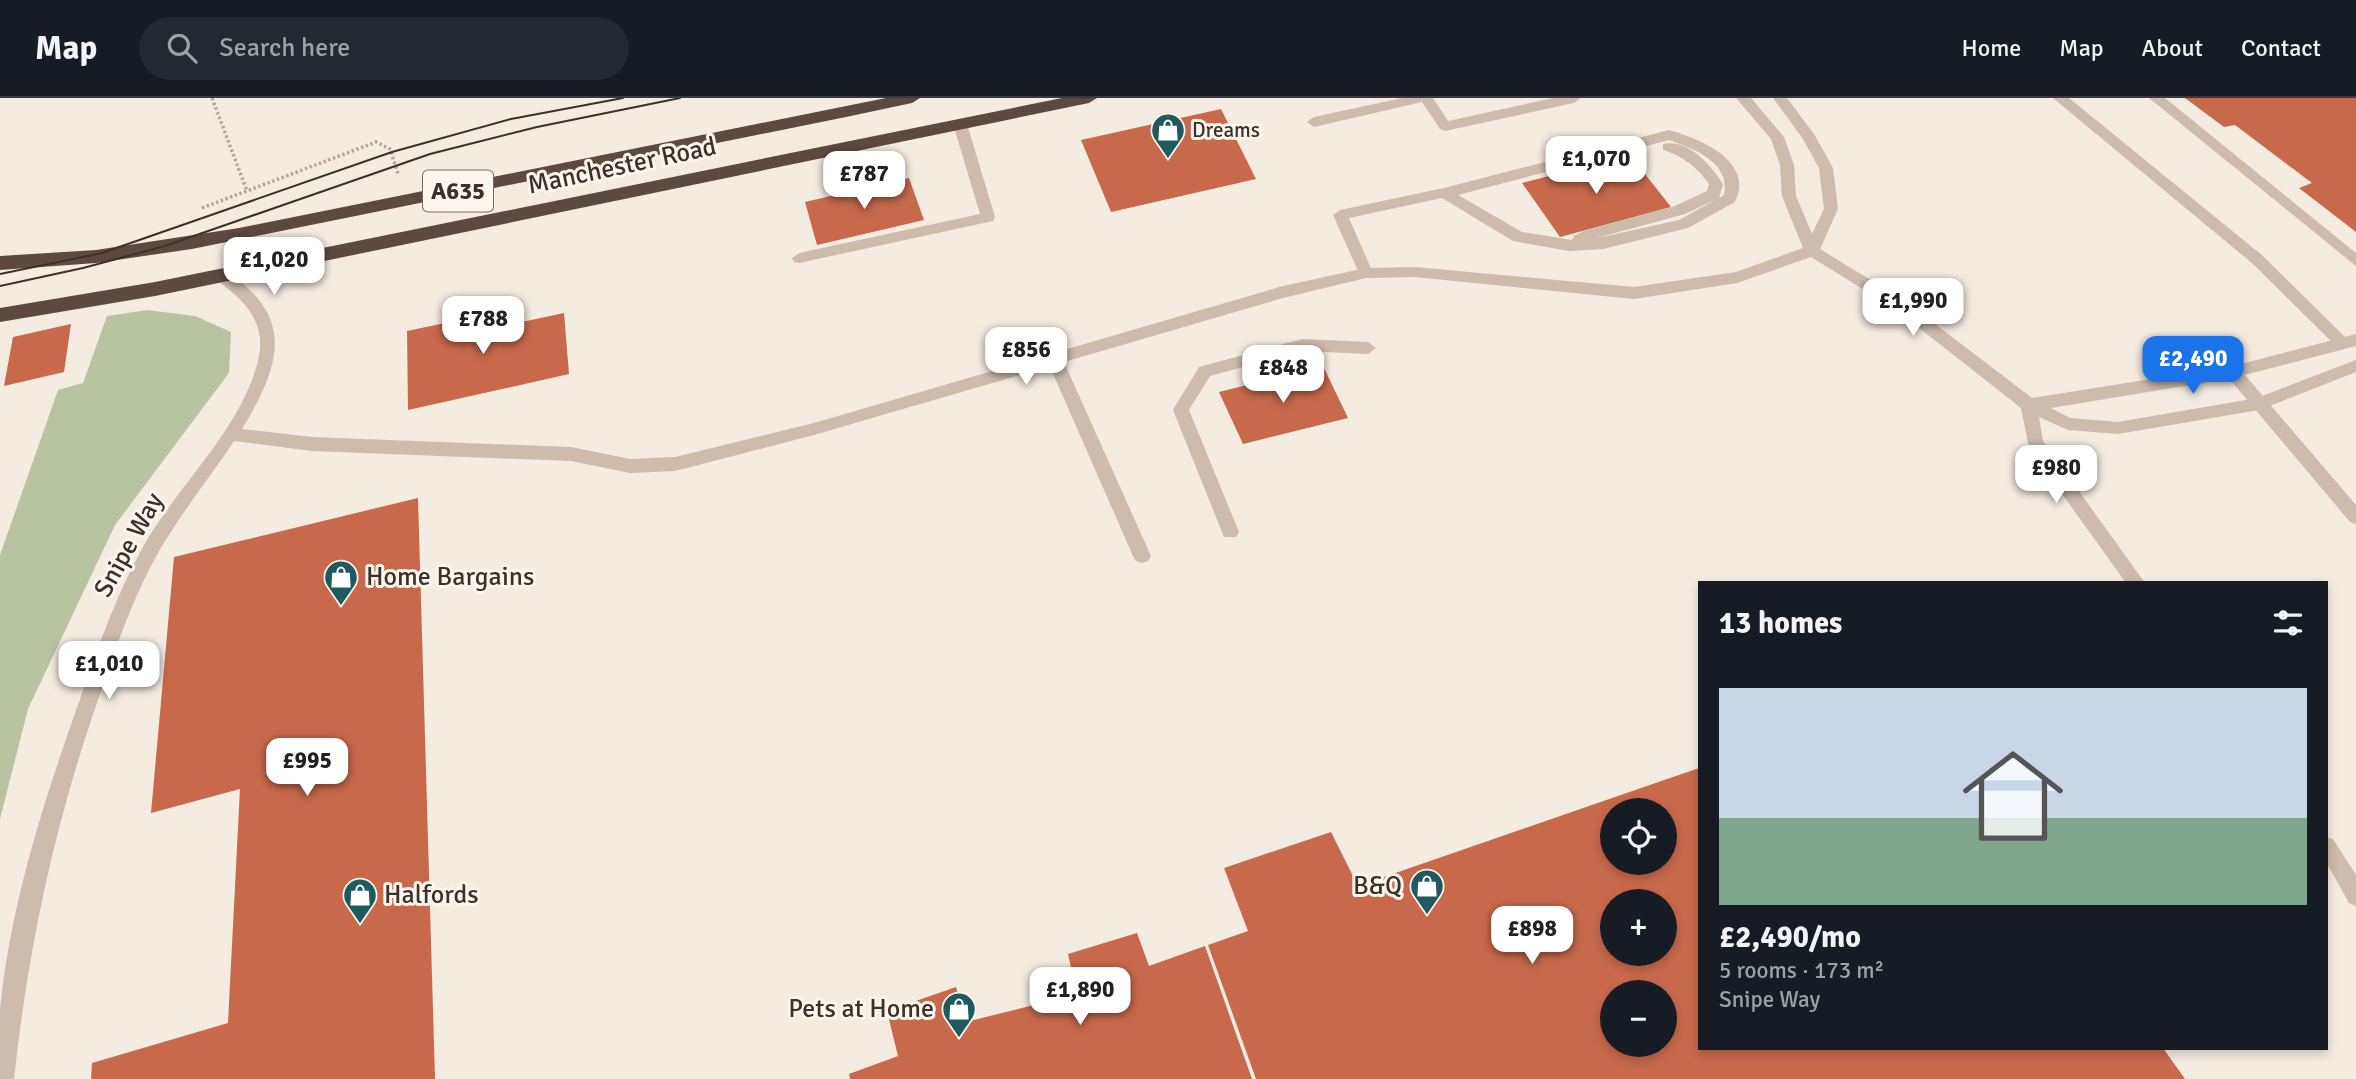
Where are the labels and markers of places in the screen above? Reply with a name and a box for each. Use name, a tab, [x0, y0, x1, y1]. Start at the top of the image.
shop icon: Dreams	[1149, 111, 1187, 160]
place label: Dreams	[1192, 117, 1260, 143]
pin: £1,070	[1539, 136, 1653, 196]
pin: £787	[823, 152, 905, 211]
pin: £1,020	[217, 238, 331, 297]
pin: £1,990	[1856, 278, 1970, 338]
pin: £788	[442, 296, 524, 356]
pin: £856	[985, 328, 1067, 387]
pin: £2,490	[2136, 336, 2250, 396]
pin: £848	[1242, 345, 1324, 405]
pin: £980	[2015, 446, 2097, 505]
shop icon: Home Bargains	[322, 558, 360, 607]
place label: Home Bargains	[366, 561, 534, 593]
pin: £1,010	[52, 642, 166, 701]
pin: £995	[266, 738, 348, 798]
shop icon: B&Q	[1408, 867, 1446, 916]
place label: B&Q	[1353, 870, 1402, 902]
shop icon: Halfords	[341, 876, 379, 925]
place label: Halfords	[384, 879, 479, 911]
pin: £898	[1491, 906, 1573, 966]
pin: £1,890	[1023, 968, 1137, 1027]
shop icon: Pets at Home	[940, 990, 978, 1039]
place label: Pets at Home	[788, 993, 934, 1025]

